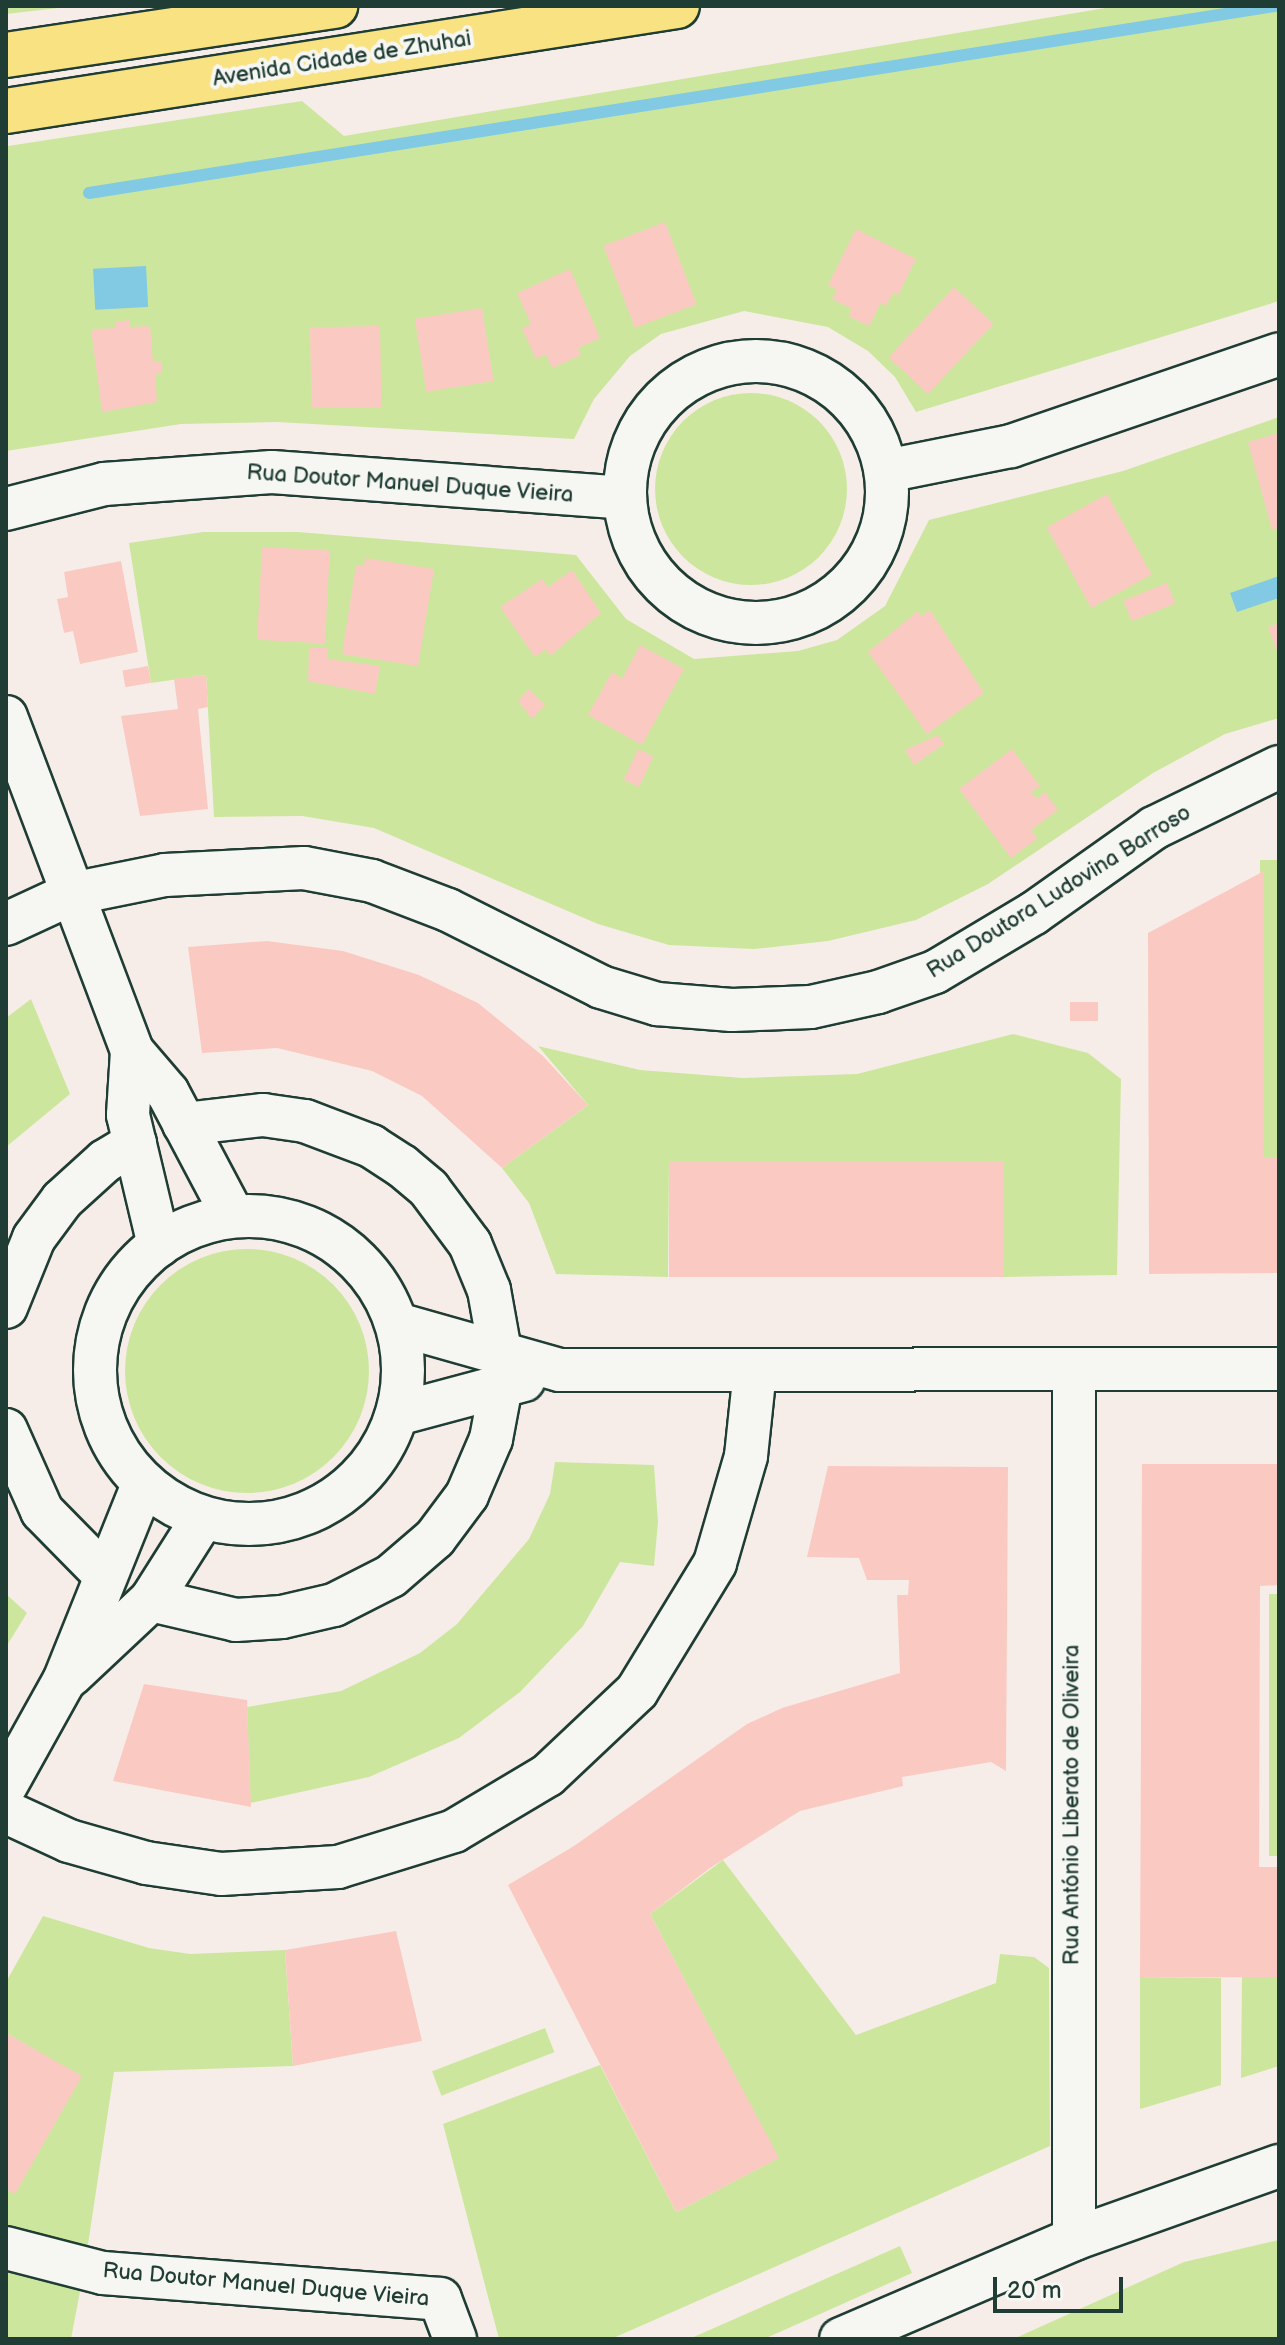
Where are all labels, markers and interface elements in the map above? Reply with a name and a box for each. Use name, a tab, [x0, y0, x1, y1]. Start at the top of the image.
street label: Avenida Cidade de Zhuhai	[211, 26, 473, 92]
street label: Rua Doutor Manuel Duque Vieira	[245, 459, 575, 509]
street label: Rua Doutora Ludovina Barroso	[922, 800, 1196, 984]
street label: Rua António Liberato de Oliveira	[1059, 1645, 1085, 1965]
street label: Rua Doutor Manuel Duque Vieira	[101, 2258, 431, 2312]
scale bar	[997, 2261, 1127, 2311]
text: 20 m	[1007, 2276, 1062, 2305]

